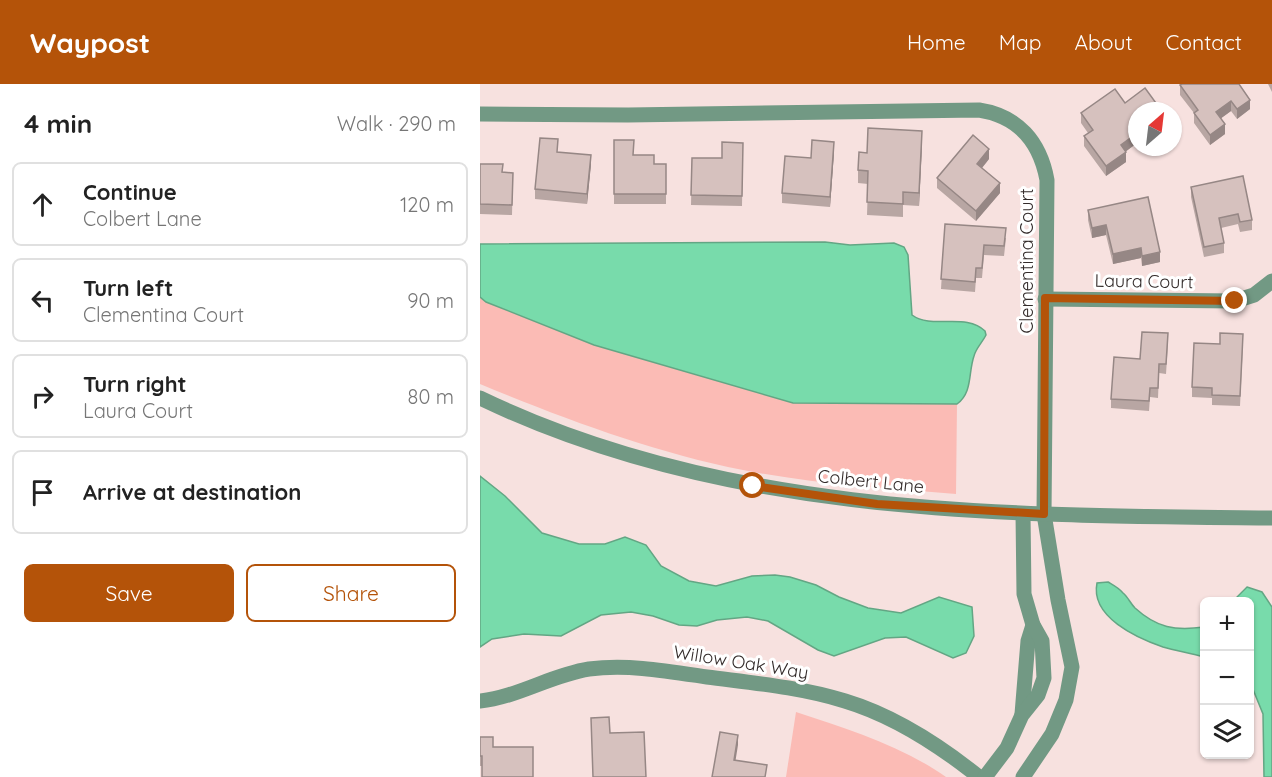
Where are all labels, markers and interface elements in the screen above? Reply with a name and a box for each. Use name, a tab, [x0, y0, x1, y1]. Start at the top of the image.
text: Waypost	[30, 25, 150, 60]
text: Home	[907, 29, 966, 55]
text: Map	[999, 29, 1042, 55]
text: About	[1075, 29, 1133, 55]
text: Contact	[1166, 29, 1242, 55]
north arrow	[1128, 102, 1182, 156]
text: 4 min	[24, 107, 92, 140]
text: Walk · 290 m	[337, 111, 456, 136]
text: Continue	[83, 178, 177, 206]
icon: ahead	[26, 188, 59, 221]
street label: Clementina Court	[1015, 189, 1038, 333]
text: 120 m	[400, 192, 454, 217]
text: Colbert Lane	[83, 206, 202, 231]
street label: Laura Court	[1094, 269, 1194, 293]
text: Turn left	[83, 274, 173, 302]
icon: left	[26, 284, 59, 317]
route end	[1221, 287, 1247, 313]
text: 90 m	[407, 288, 454, 313]
text: Clementina Court	[83, 302, 244, 327]
text: Turn right	[83, 370, 187, 398]
icon: right	[26, 380, 59, 413]
text: 80 m	[408, 384, 454, 409]
text: Laura Court	[83, 398, 193, 423]
street label: Colbert Lane	[817, 464, 925, 498]
route start	[739, 472, 765, 498]
icon: arrive	[26, 476, 59, 509]
text: Arrive at destination	[83, 478, 301, 506]
button: Save	[24, 564, 234, 622]
button: Share	[246, 564, 456, 622]
map controls	[1200, 597, 1254, 759]
button: +	[1200, 597, 1254, 651]
street label: Willow Oak Way	[672, 640, 810, 684]
button: −	[1200, 651, 1254, 705]
button: layers	[1200, 705, 1254, 759]

